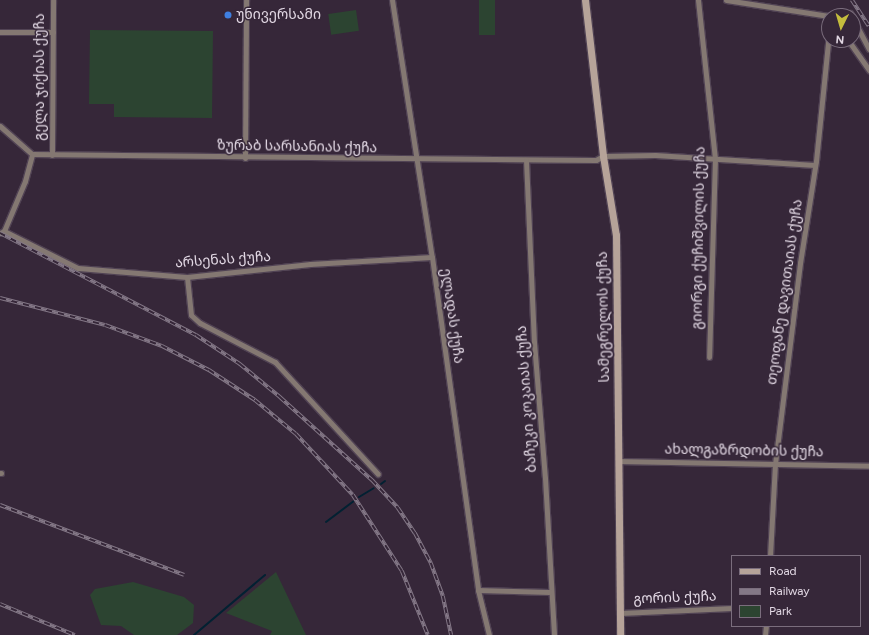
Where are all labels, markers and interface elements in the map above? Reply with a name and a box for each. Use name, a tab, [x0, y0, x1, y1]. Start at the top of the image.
place label: უნივერსამი	[236, 7, 321, 23]
north arrow	[821, 8, 861, 48]
marker: უნივერსამი	[223, 10, 233, 20]
street label: გელა ჯიქიას ქუჩა	[32, 13, 48, 141]
text: N	[835, 33, 845, 46]
street label: ზურაბ სარსანიას ქუჩა	[217, 137, 377, 157]
street label: გიორგი ქუჩიშვილის ქუჩა	[689, 146, 709, 330]
street label: თეოფანე დავითაიას ქუჩა	[764, 198, 806, 386]
street label: არსენას ქუჩა	[175, 248, 271, 272]
street label: სამეგრელოს ქუჩა	[594, 251, 614, 383]
street label: ელადას ქუჩა	[437, 267, 467, 365]
street label: ბაჩუკი კოკაიას ქუჩა	[513, 325, 541, 473]
street label: ახალგაზრდობის ქუჩა	[664, 441, 824, 461]
legend	[731, 555, 861, 627]
text: Road	[769, 564, 797, 578]
text: Railway	[769, 584, 810, 598]
street label: გორის ქუჩა	[633, 588, 717, 608]
text: Park	[769, 604, 792, 618]

